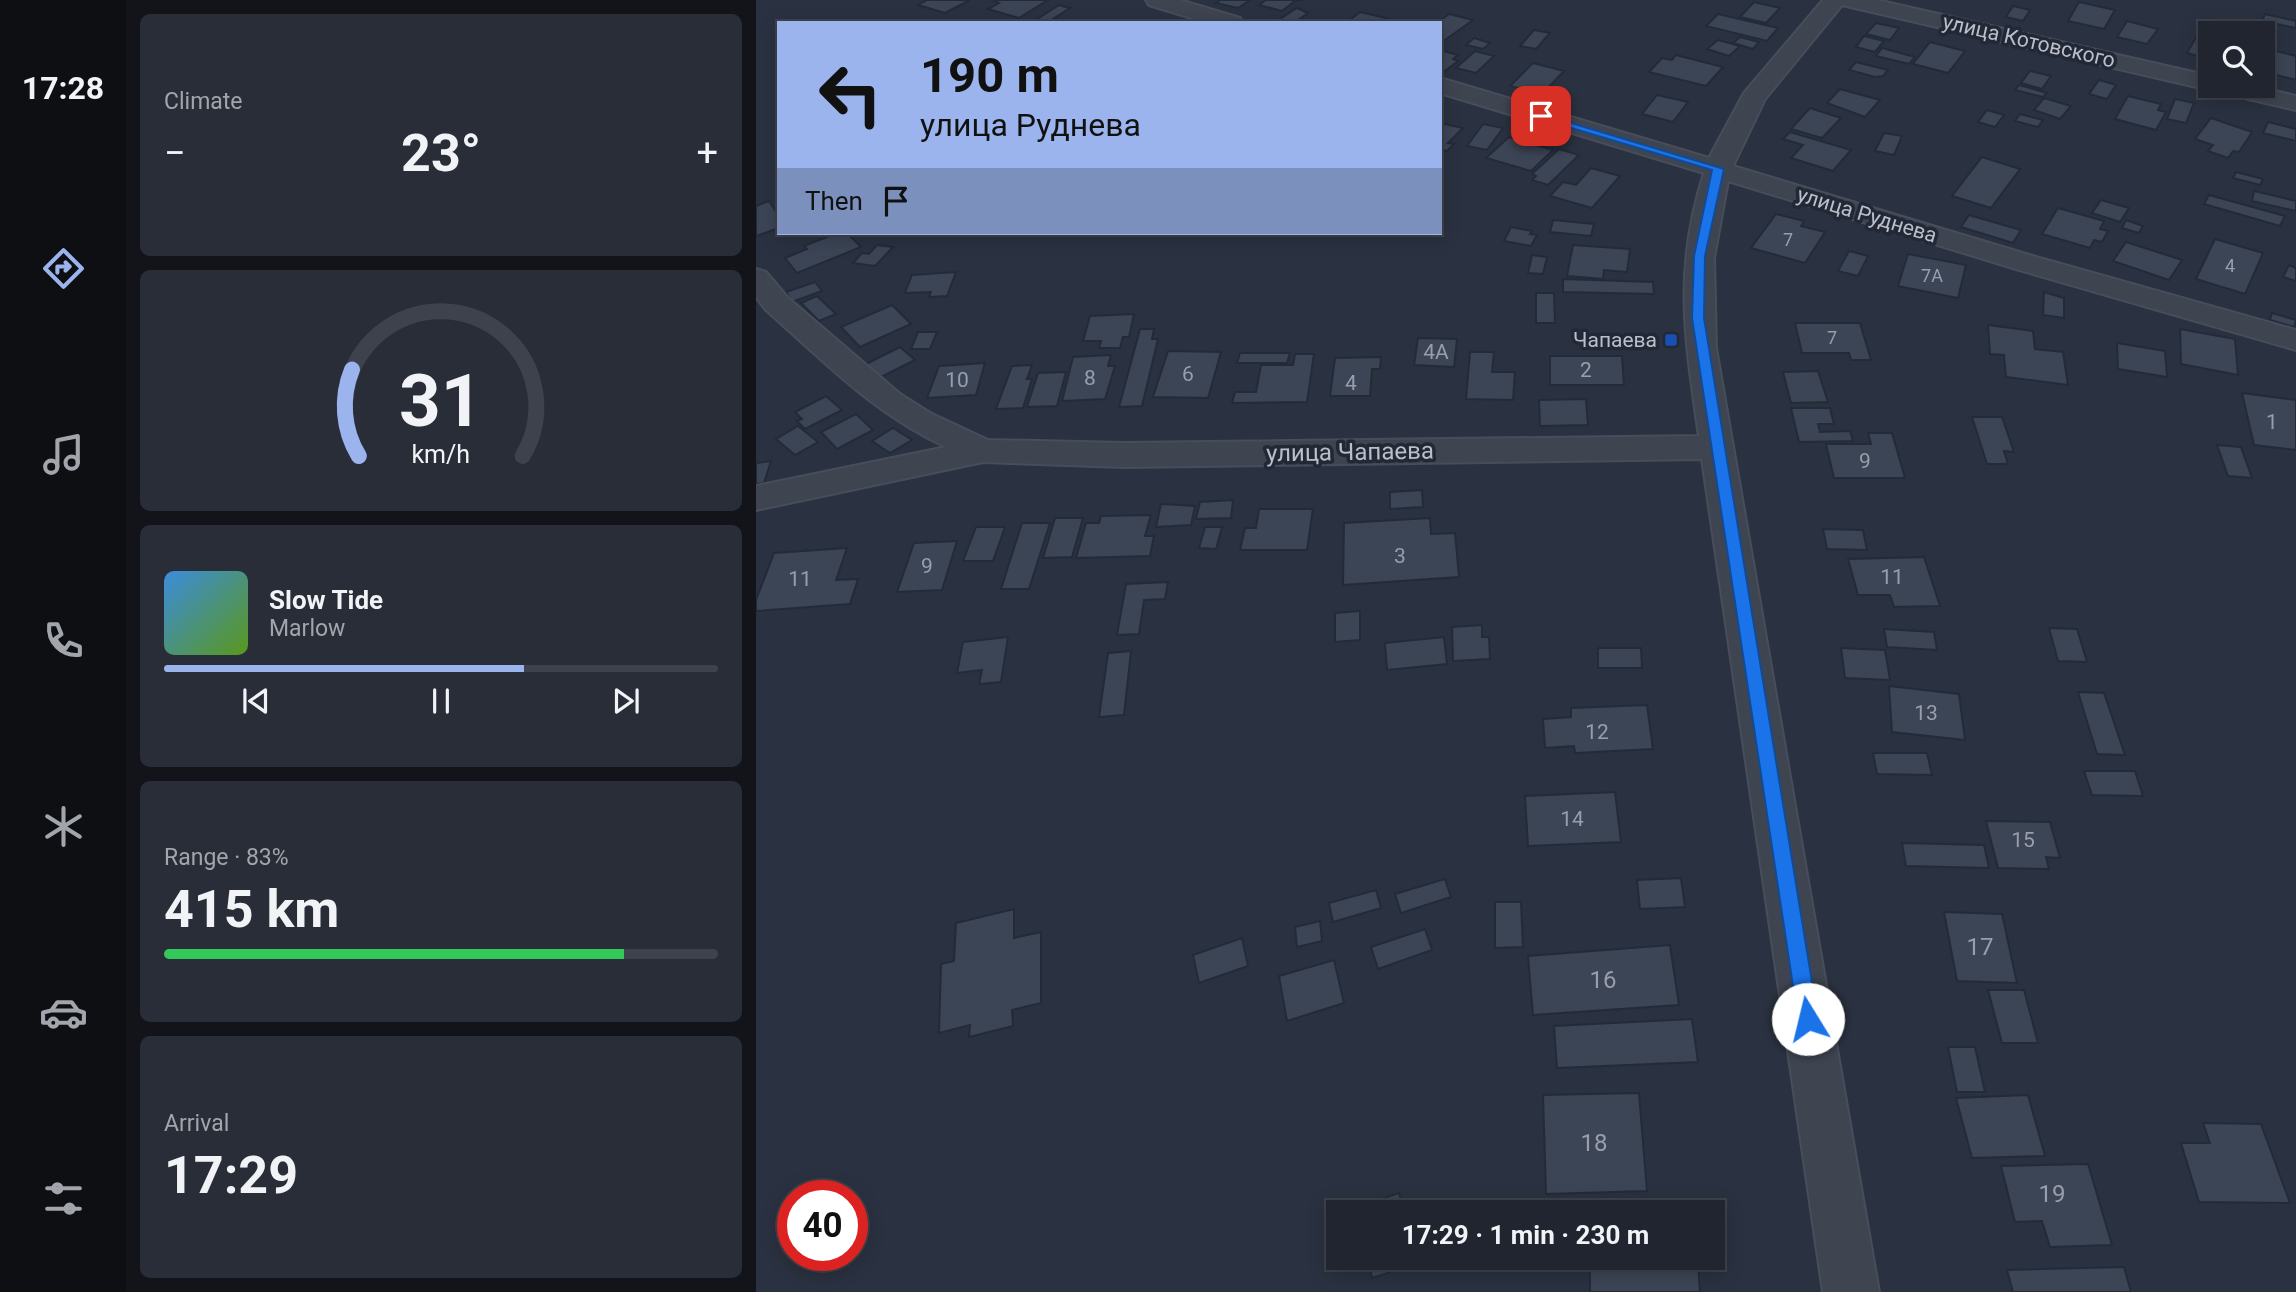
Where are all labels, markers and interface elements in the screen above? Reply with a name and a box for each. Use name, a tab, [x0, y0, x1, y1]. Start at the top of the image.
street label: улица Котовского	[1940, 9, 2118, 73]
map controls	[2198, 21, 2275, 98]
button: search	[2198, 21, 2275, 98]
text: 190 m	[920, 47, 1059, 104]
icon: left	[805, 49, 896, 140]
text: 17:28	[22, 69, 104, 107]
pin	[1511, 86, 1571, 146]
text: Climate	[164, 88, 243, 115]
icon: arrive	[1522, 97, 1560, 135]
text: улица Руднева	[920, 106, 1141, 144]
text: 23°	[401, 123, 481, 184]
text: −	[164, 131, 186, 175]
text: +	[696, 131, 718, 175]
icon: arrive	[877, 182, 915, 220]
street label: улица Руднева	[1794, 182, 1940, 248]
text: Then	[805, 186, 863, 216]
house number: 7	[1783, 229, 1793, 250]
icon: directions	[39, 244, 88, 293]
house number: 4	[2225, 255, 2235, 276]
house number: 7А	[1921, 265, 1943, 286]
house number: 7	[1827, 327, 1837, 348]
place label: Чапаева	[1573, 328, 1657, 352]
marker: Чапаева	[1663, 332, 1679, 348]
house number: 4А	[1423, 340, 1449, 364]
house number: 2	[1580, 358, 1592, 382]
text: 31	[399, 359, 483, 445]
house number: 6	[1182, 362, 1194, 386]
house number: 8	[1084, 366, 1096, 390]
house number: 10	[945, 368, 969, 392]
house number: 4	[1345, 371, 1357, 395]
house number: 1	[2266, 410, 2278, 434]
icon: music	[39, 430, 88, 479]
street label: улица Чапаева	[1266, 437, 1434, 467]
text: km/h	[412, 440, 470, 469]
house number: 9	[1859, 449, 1871, 473]
house number: 3	[1394, 544, 1406, 568]
house number: 9	[921, 554, 933, 578]
house number: 11	[1880, 565, 1904, 589]
house number: 11	[788, 567, 812, 591]
text: Slow Tide	[269, 585, 383, 615]
text: Marlow	[269, 615, 345, 642]
icon: phone	[39, 616, 88, 665]
icon: previous	[237, 682, 275, 720]
icon: pause	[422, 682, 460, 720]
icon: next	[607, 682, 645, 720]
house number: 13	[1914, 701, 1938, 725]
house number: 12	[1585, 720, 1609, 744]
icon: climate	[39, 802, 88, 851]
house number: 14	[1560, 807, 1584, 831]
house number: 15	[2011, 828, 2035, 852]
text: Range · 83%	[164, 844, 289, 871]
text: 415 km	[164, 879, 339, 940]
house number: 17	[1967, 933, 1993, 961]
house number: 16	[1590, 966, 1616, 994]
position arrow	[1771, 982, 1845, 1056]
icon: car	[39, 988, 88, 1037]
text: Arrival	[164, 1110, 229, 1137]
house number: 18	[1581, 1129, 1607, 1157]
text: 17:29	[164, 1145, 298, 1206]
icon: filters	[39, 1174, 88, 1223]
speed limit sign: 40	[777, 1180, 868, 1271]
house number: 19	[2039, 1180, 2065, 1208]
text: 17:29 · 1 min · 230 m	[1402, 1220, 1649, 1250]

